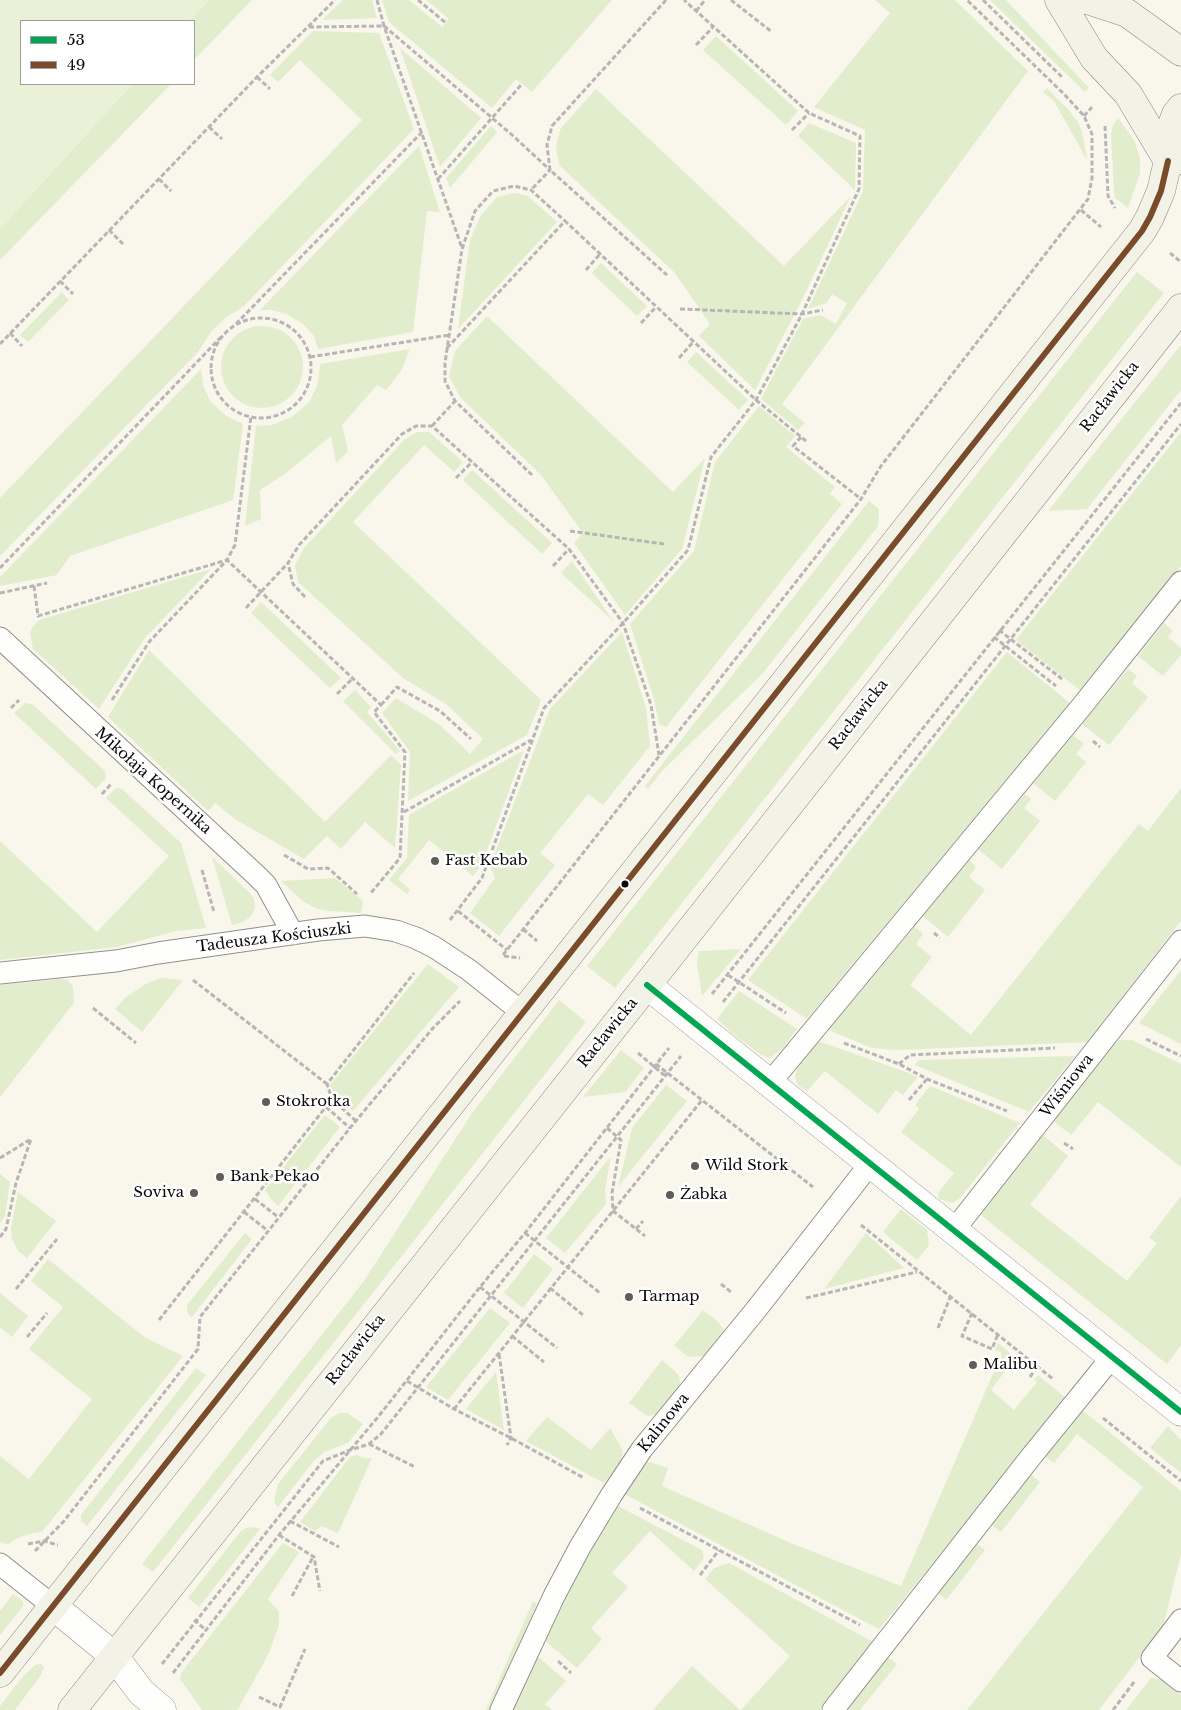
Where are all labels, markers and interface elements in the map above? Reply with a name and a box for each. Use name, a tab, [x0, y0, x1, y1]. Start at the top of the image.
legend	[20, 20, 195, 85]
text: 53	[67, 30, 85, 49]
text: 49	[67, 55, 85, 74]
street label: Racławicka	[1077, 358, 1143, 436]
street label: Racławicka	[826, 676, 892, 754]
street label: Mikołaja Kopernika	[91, 724, 215, 838]
place label: Fast Kebab	[445, 852, 527, 870]
marker: Fast Kebab	[429, 855, 441, 867]
unlabelled marker	[620, 879, 630, 889]
street label: Tadeusza Kościuszki	[196, 920, 352, 956]
street label: Racławicka	[574, 994, 642, 1072]
street label: Wiśniowa	[1037, 1051, 1097, 1121]
place label: Stokrotka	[276, 1093, 350, 1111]
marker: Stokrotka	[260, 1096, 272, 1108]
place label: Wild Stork	[705, 1157, 788, 1175]
marker: Wild Stork	[689, 1160, 701, 1172]
place label: Bank Pekao	[230, 1168, 320, 1186]
marker: Bank Pekao	[214, 1171, 226, 1183]
place label: Soviva	[133, 1184, 184, 1202]
place label: Żabka	[680, 1186, 727, 1204]
marker: Soviva	[188, 1187, 200, 1199]
marker: Żabka	[664, 1189, 676, 1201]
place label: Tarmap	[639, 1288, 700, 1306]
marker: Tarmap	[623, 1291, 635, 1303]
street label: Racławicka	[323, 1311, 389, 1389]
place label: Malibu	[983, 1356, 1038, 1374]
marker: Malibu	[967, 1359, 979, 1371]
street label: Kalinowa	[635, 1390, 693, 1456]

